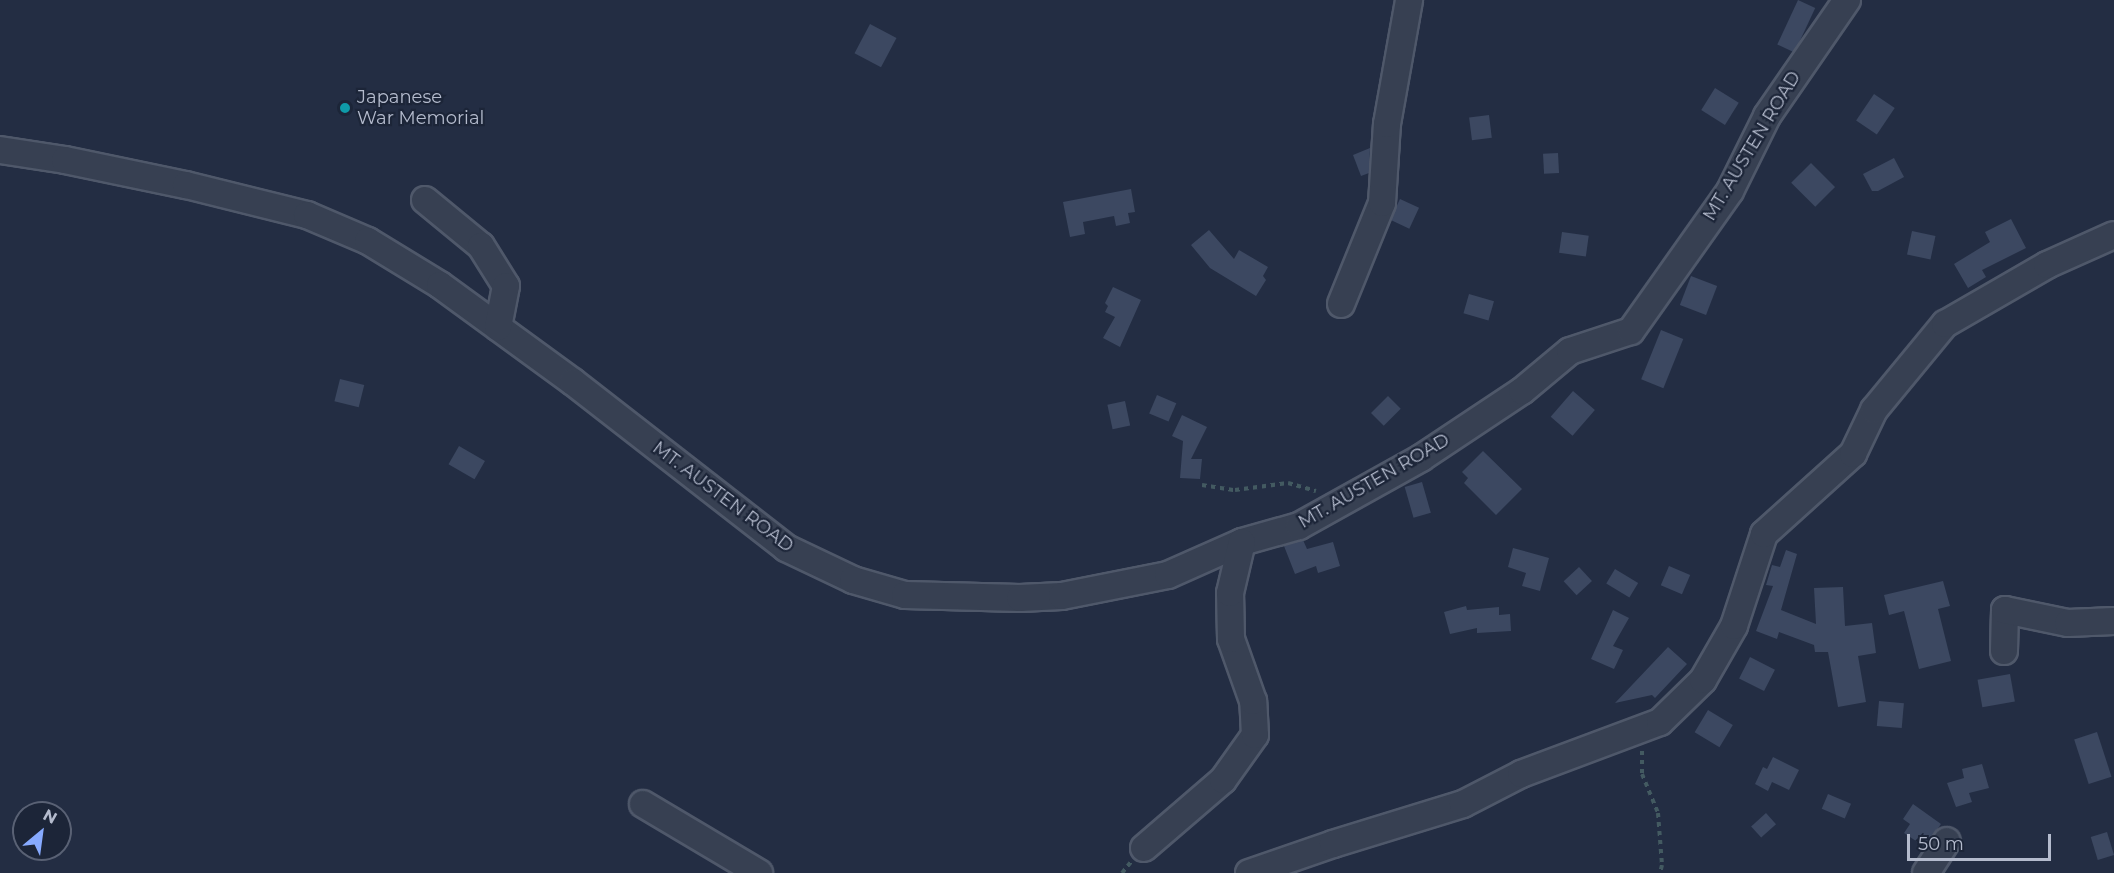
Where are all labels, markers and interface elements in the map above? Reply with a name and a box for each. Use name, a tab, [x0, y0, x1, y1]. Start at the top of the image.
street label: MT. AUSTEN ROAD	[1699, 67, 1805, 225]
place label: Japanese War Memorial	[357, 87, 484, 130]
marker: Japanese War Memorial	[338, 101, 352, 115]
street label: MT. AUSTEN ROAD	[1295, 429, 1453, 533]
street label: MT. AUSTEN ROAD	[648, 437, 798, 557]
north arrow	[12, 801, 72, 861]
text: N	[40, 805, 60, 828]
scale bar	[1910, 822, 2054, 860]
text: 50 m	[1918, 833, 1964, 855]

